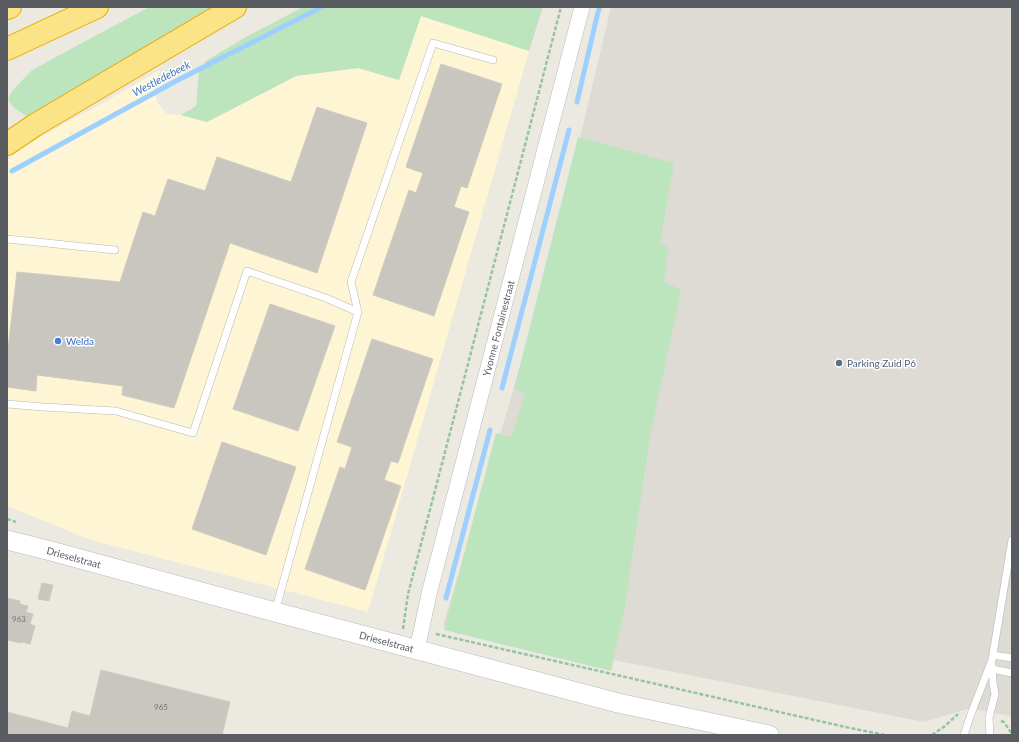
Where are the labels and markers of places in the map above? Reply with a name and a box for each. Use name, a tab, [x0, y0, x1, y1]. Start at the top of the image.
place label: Welda	[66, 335, 94, 347]
marker: Welda	[53, 336, 63, 346]
place label: Parking Zuid P6	[847, 357, 916, 369]
marker: Parking Zuid P6	[834, 358, 844, 368]

